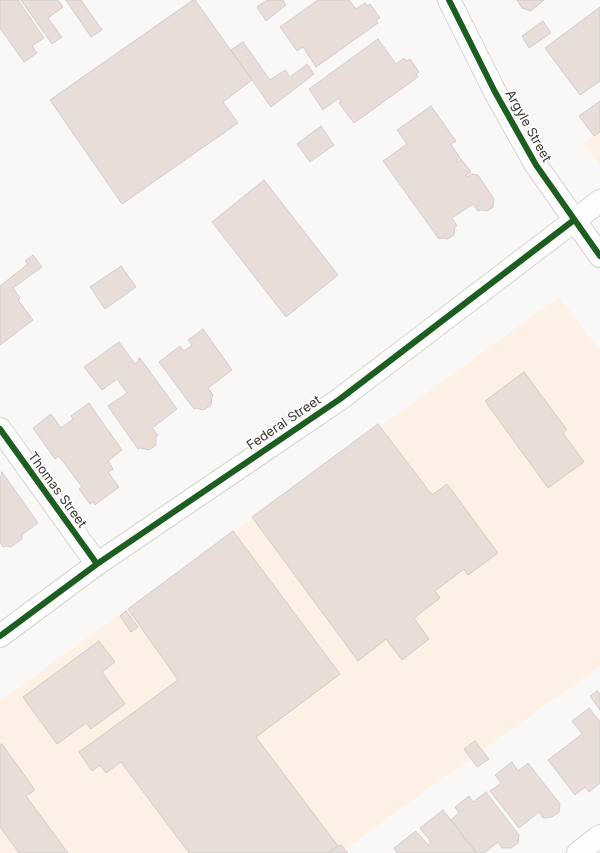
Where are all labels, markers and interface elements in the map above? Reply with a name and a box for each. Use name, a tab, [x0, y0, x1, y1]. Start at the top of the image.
street label: Argyle Street	[502, 87, 554, 165]
street label: Federal Street	[244, 392, 324, 454]
street label: Thomas Street	[24, 449, 90, 531]

